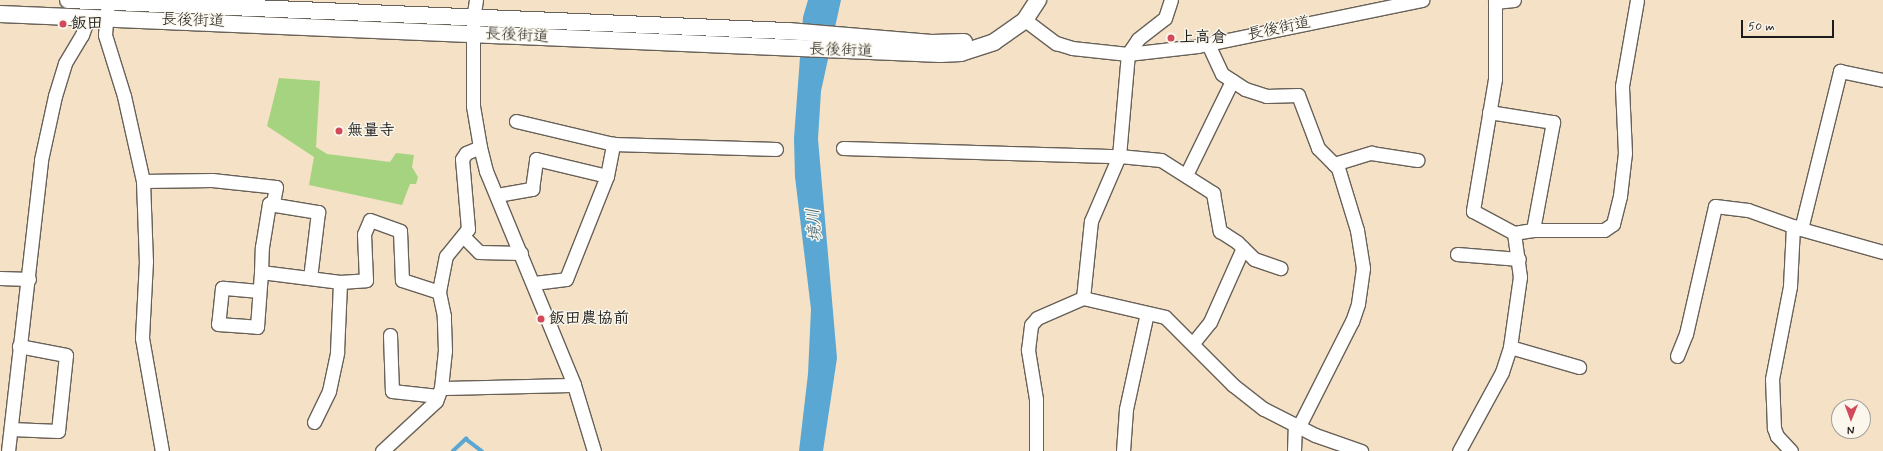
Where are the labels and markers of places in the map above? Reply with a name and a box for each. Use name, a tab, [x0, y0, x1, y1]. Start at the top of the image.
place label: 飯田	[71, 14, 103, 34]
marker: 飯田	[58, 19, 68, 29]
place label: 上高倉	[1179, 28, 1227, 48]
marker: 上高倉	[1166, 33, 1176, 43]
place label: 無量寺	[347, 121, 395, 141]
marker: 無量寺	[334, 126, 344, 136]
place label: 飯田農協前	[549, 309, 629, 329]
marker: 飯田農協前	[536, 314, 546, 324]

